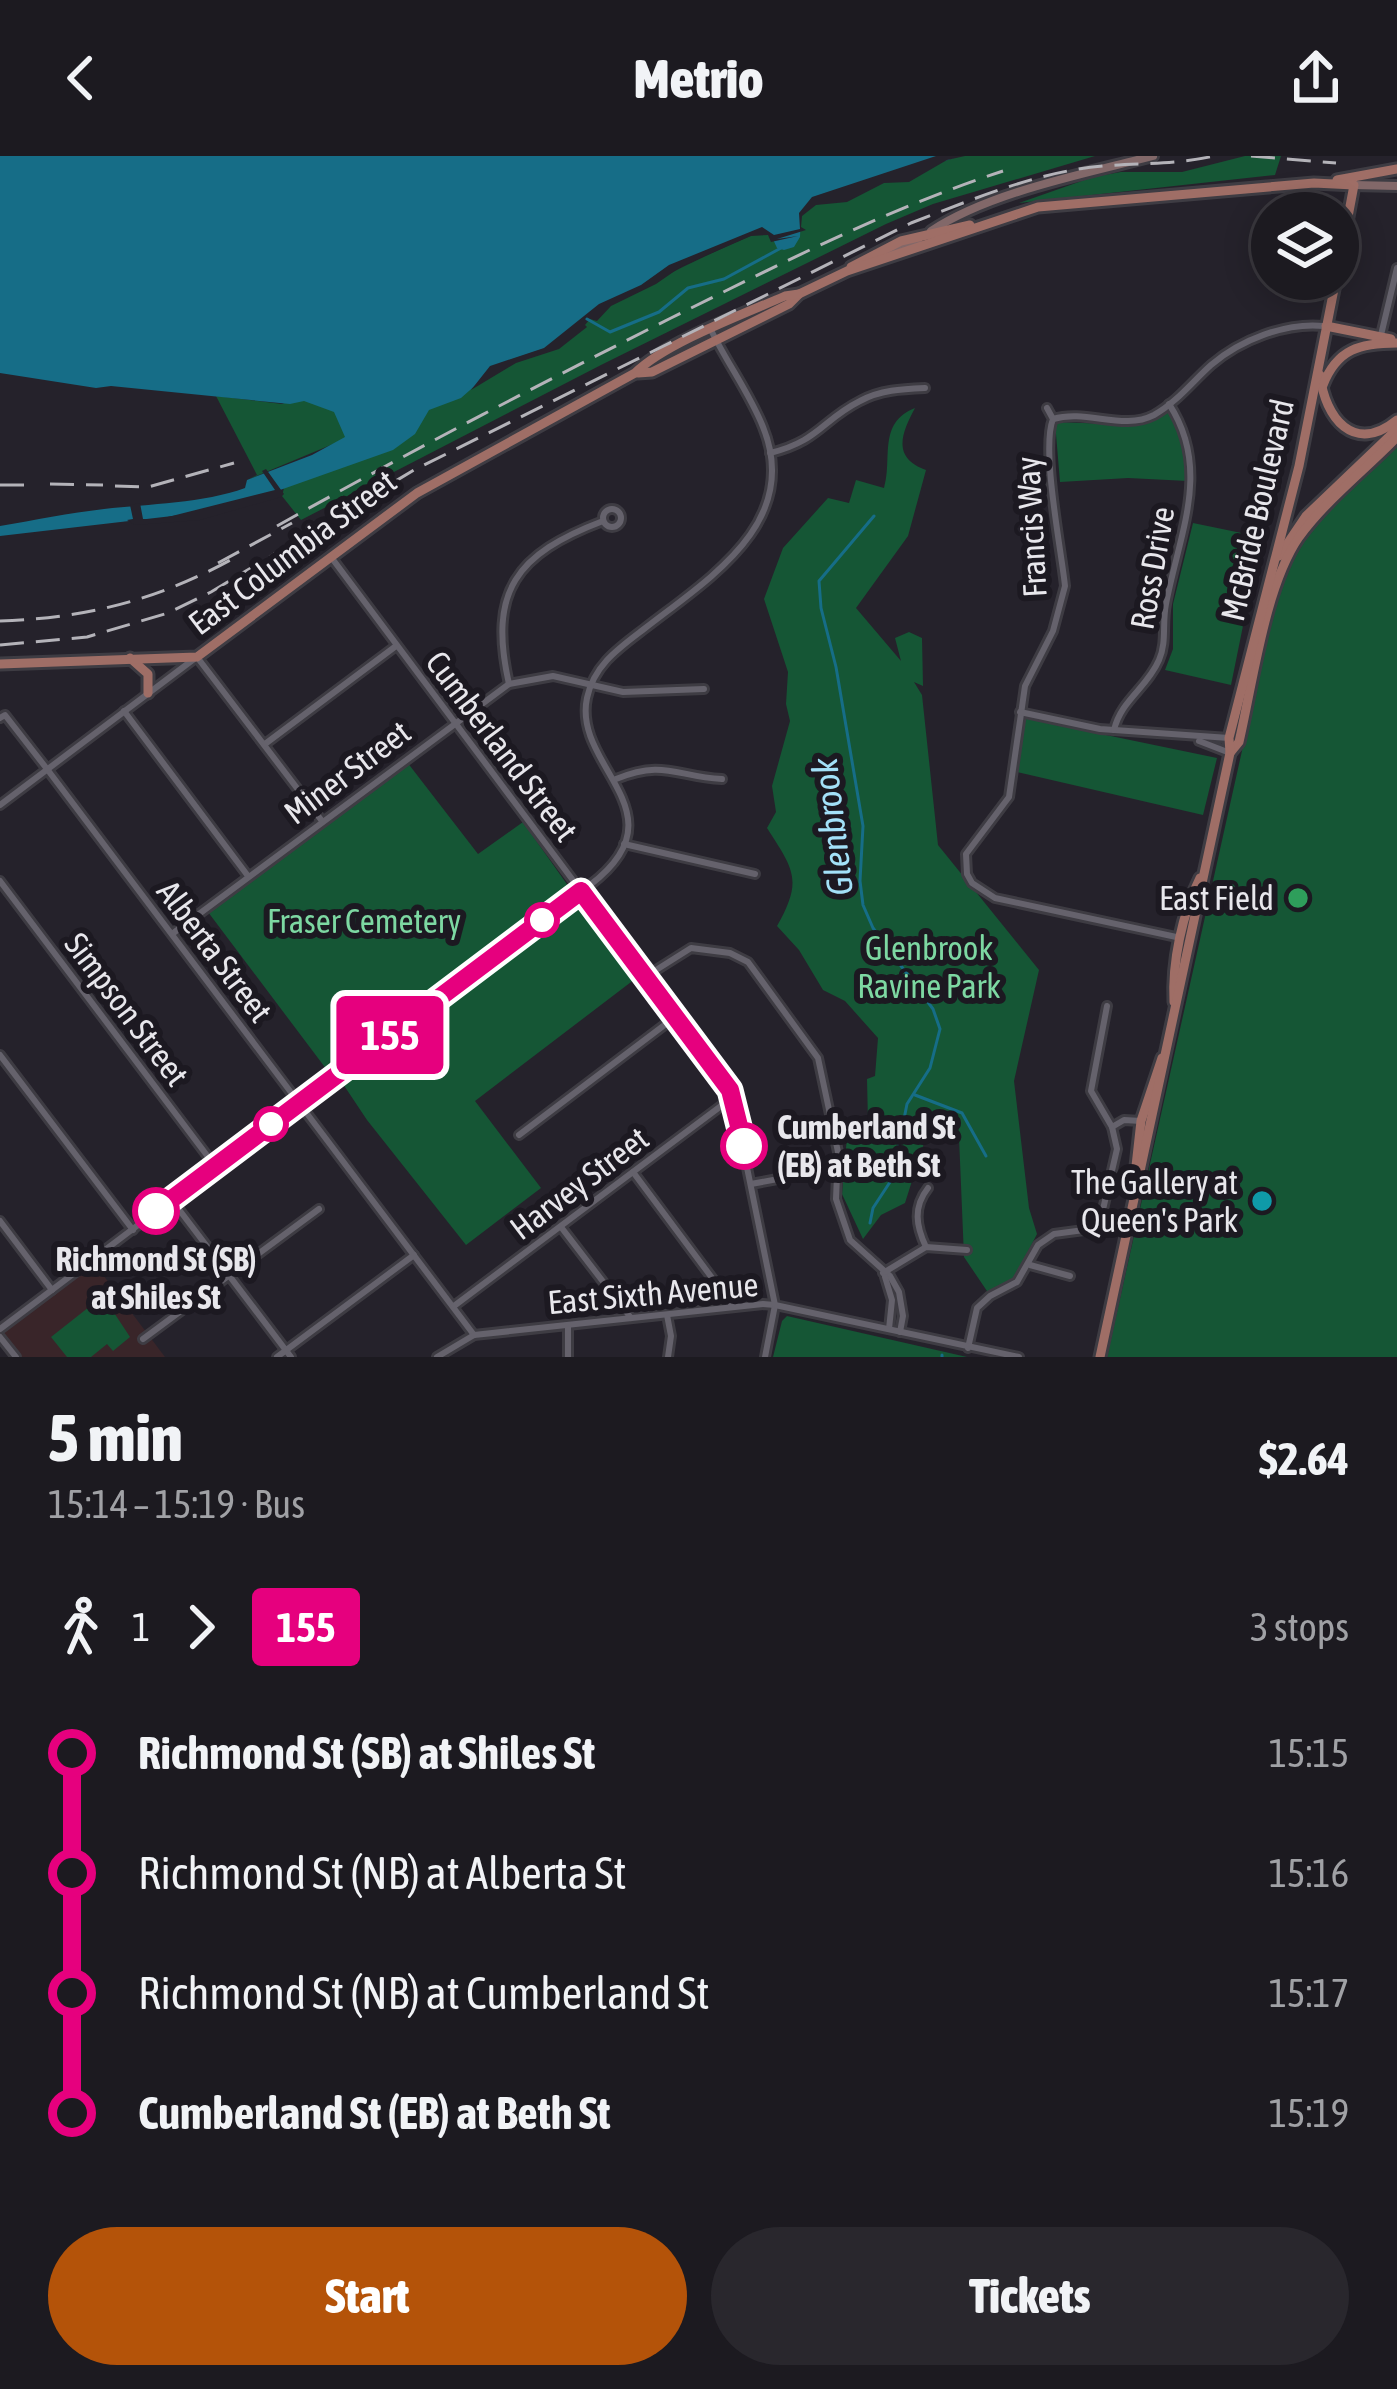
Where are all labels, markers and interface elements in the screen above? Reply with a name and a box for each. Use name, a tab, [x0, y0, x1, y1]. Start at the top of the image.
icon: back	[48, 45, 114, 111]
icon: share	[1283, 45, 1349, 111]
text: Metrio	[634, 48, 763, 109]
map controls	[1251, 192, 1359, 300]
button: layers	[1251, 192, 1359, 300]
street label: McBride Boulevard	[1213, 395, 1301, 625]
street label: Francis Way	[1008, 456, 1054, 598]
street label: East Columbia Street	[181, 462, 403, 642]
street label: Ross Drive	[1123, 504, 1181, 632]
street label: Cumberland Street	[418, 644, 586, 848]
street label: Miner Street	[277, 712, 417, 832]
water label: Glenbrook	[803, 755, 861, 898]
street label: Alberta Street	[150, 873, 280, 1029]
place label: East Field	[1159, 879, 1274, 917]
marker: East Field	[1285, 885, 1311, 911]
park label: Fraser Cemetery	[267, 902, 461, 940]
unlabelled marker	[526, 904, 558, 936]
street label: Simpson Street	[57, 925, 197, 1093]
park label: Glenbrook Ravine Park	[857, 929, 1001, 1005]
line badge: 155	[321, 996, 459, 1074]
text: 155	[360, 1011, 420, 1059]
unlabelled marker	[255, 1108, 287, 1140]
place label: Cumberland St (EB) at Beth St	[777, 1108, 956, 1184]
street label: Harvey Street	[503, 1119, 655, 1247]
marker: Cumberland St (EB) at Beth St	[722, 1124, 766, 1168]
place label: The Gallery at Queen's Park	[1071, 1163, 1238, 1239]
marker: The Gallery at Queen's Park	[1249, 1188, 1275, 1214]
marker: Richmond St (SB) at Shiles St	[134, 1189, 178, 1233]
place label: Richmond St (SB) at Shiles St	[56, 1240, 256, 1316]
street label: East Sixth Avenue	[546, 1265, 760, 1321]
text: 5 min	[48, 1399, 183, 1475]
text: $2.64	[1259, 1433, 1349, 1485]
text: 15:14 – 15:19 · Bus	[48, 1482, 305, 1526]
icon: walk	[48, 1594, 114, 1660]
icon: forward	[168, 1594, 234, 1660]
text: 155	[276, 1603, 336, 1651]
text: 1	[132, 1605, 150, 1649]
text: 3 stops	[1250, 1605, 1349, 1649]
text: Richmond St (SB) at Shiles St	[138, 1727, 595, 1779]
text: 15:15	[1269, 1731, 1349, 1775]
text: Richmond St (NB) at Alberta St	[138, 1847, 626, 1899]
text: 15:16	[1269, 1851, 1349, 1895]
text: Richmond St (NB) at Cumberland St	[138, 1967, 709, 2019]
text: 15:17	[1269, 1971, 1349, 2015]
text: Cumberland St (EB) at Beth St	[138, 2087, 611, 2139]
text: 15:19	[1269, 2091, 1349, 2135]
button: Start	[48, 2227, 687, 2365]
button: Tickets	[711, 2227, 1349, 2365]

